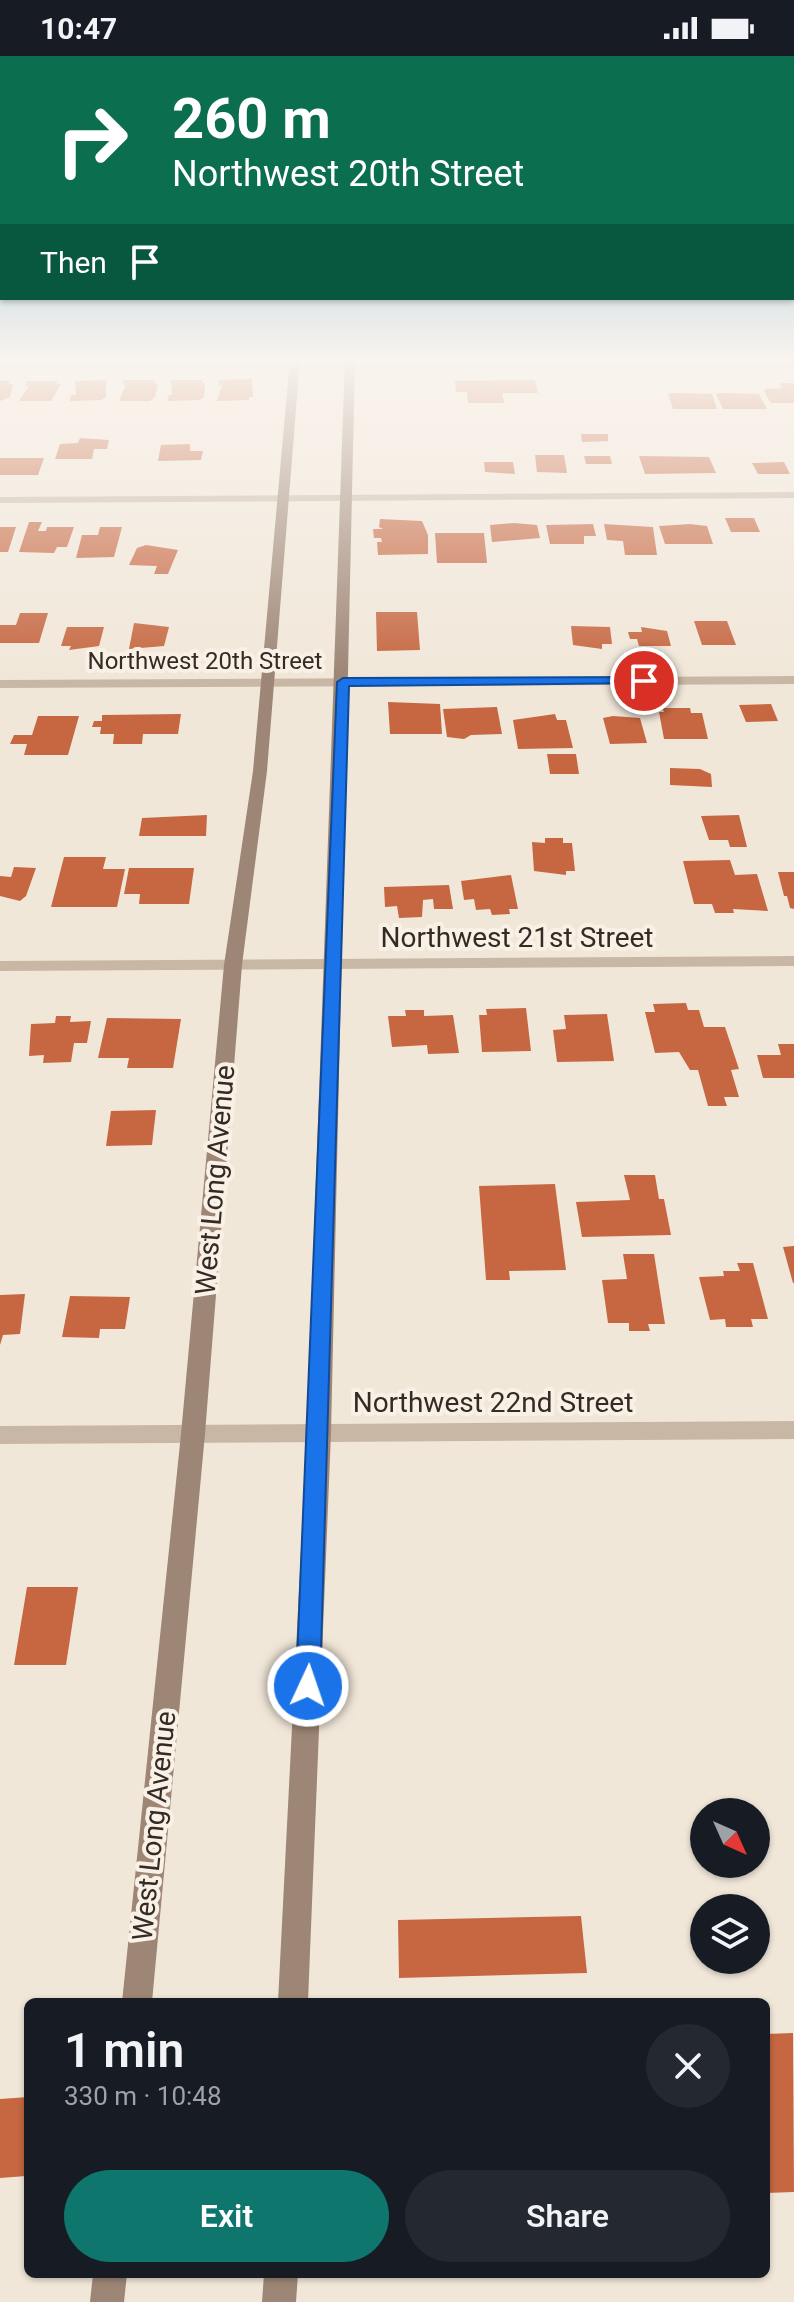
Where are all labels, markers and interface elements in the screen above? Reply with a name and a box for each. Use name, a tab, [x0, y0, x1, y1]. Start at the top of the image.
text: 10:47	[40, 11, 117, 46]
text: 260 m	[172, 86, 331, 152]
icon: right	[40, 88, 144, 192]
text: Northwest 20th Street	[172, 153, 524, 195]
icon: arrive	[123, 240, 167, 284]
text: Then	[40, 245, 107, 280]
street label: Northwest 20th Street	[88, 647, 323, 675]
pin	[610, 647, 678, 715]
icon: arrive	[622, 659, 666, 703]
street label: Northwest 21st Street	[380, 921, 654, 954]
street label: West Long Avenue	[189, 1064, 241, 1296]
street label: Northwest 22nd Street	[353, 1386, 633, 1419]
position arrow	[266, 1644, 350, 1728]
street label: West Long Avenue	[126, 1710, 182, 1942]
north arrow	[690, 1798, 770, 1878]
map controls	[690, 1798, 770, 1974]
button: layers	[690, 1894, 770, 1974]
text: 1 min	[64, 2022, 184, 2079]
button: close	[646, 2024, 730, 2108]
text: 330 m · 10:48	[64, 2081, 222, 2111]
button: Exit	[64, 2170, 389, 2262]
button: Share	[405, 2170, 730, 2262]

